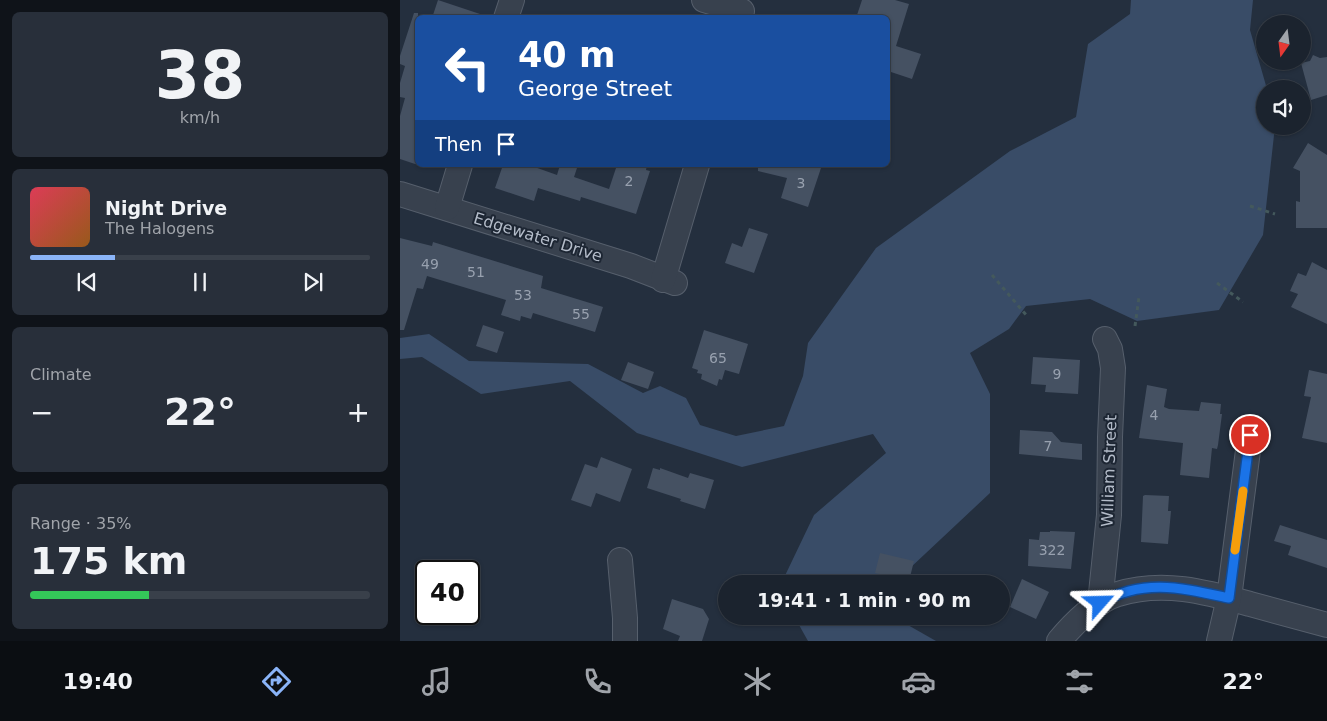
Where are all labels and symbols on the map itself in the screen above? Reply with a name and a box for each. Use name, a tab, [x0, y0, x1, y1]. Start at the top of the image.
north arrow	[1256, 15, 1311, 70]
house number: 2	[625, 173, 633, 189]
house number: 3	[797, 175, 805, 191]
street label: Edgewater Drive	[471, 208, 605, 266]
house number: 49	[421, 256, 439, 272]
house number: 51	[467, 264, 485, 280]
house number: 53	[514, 287, 532, 303]
house number: 55	[572, 306, 590, 322]
house number: 65	[709, 350, 727, 366]
house number: 9	[1053, 366, 1061, 382]
house number: 4	[1150, 407, 1159, 423]
pin	[1229, 414, 1271, 456]
street label: William Street	[1098, 415, 1120, 527]
house number: 7	[1044, 438, 1052, 454]
house number: 322	[1039, 542, 1065, 558]
speed limit sign: 40	[415, 560, 480, 625]
position arrow	[1073, 576, 1125, 628]

